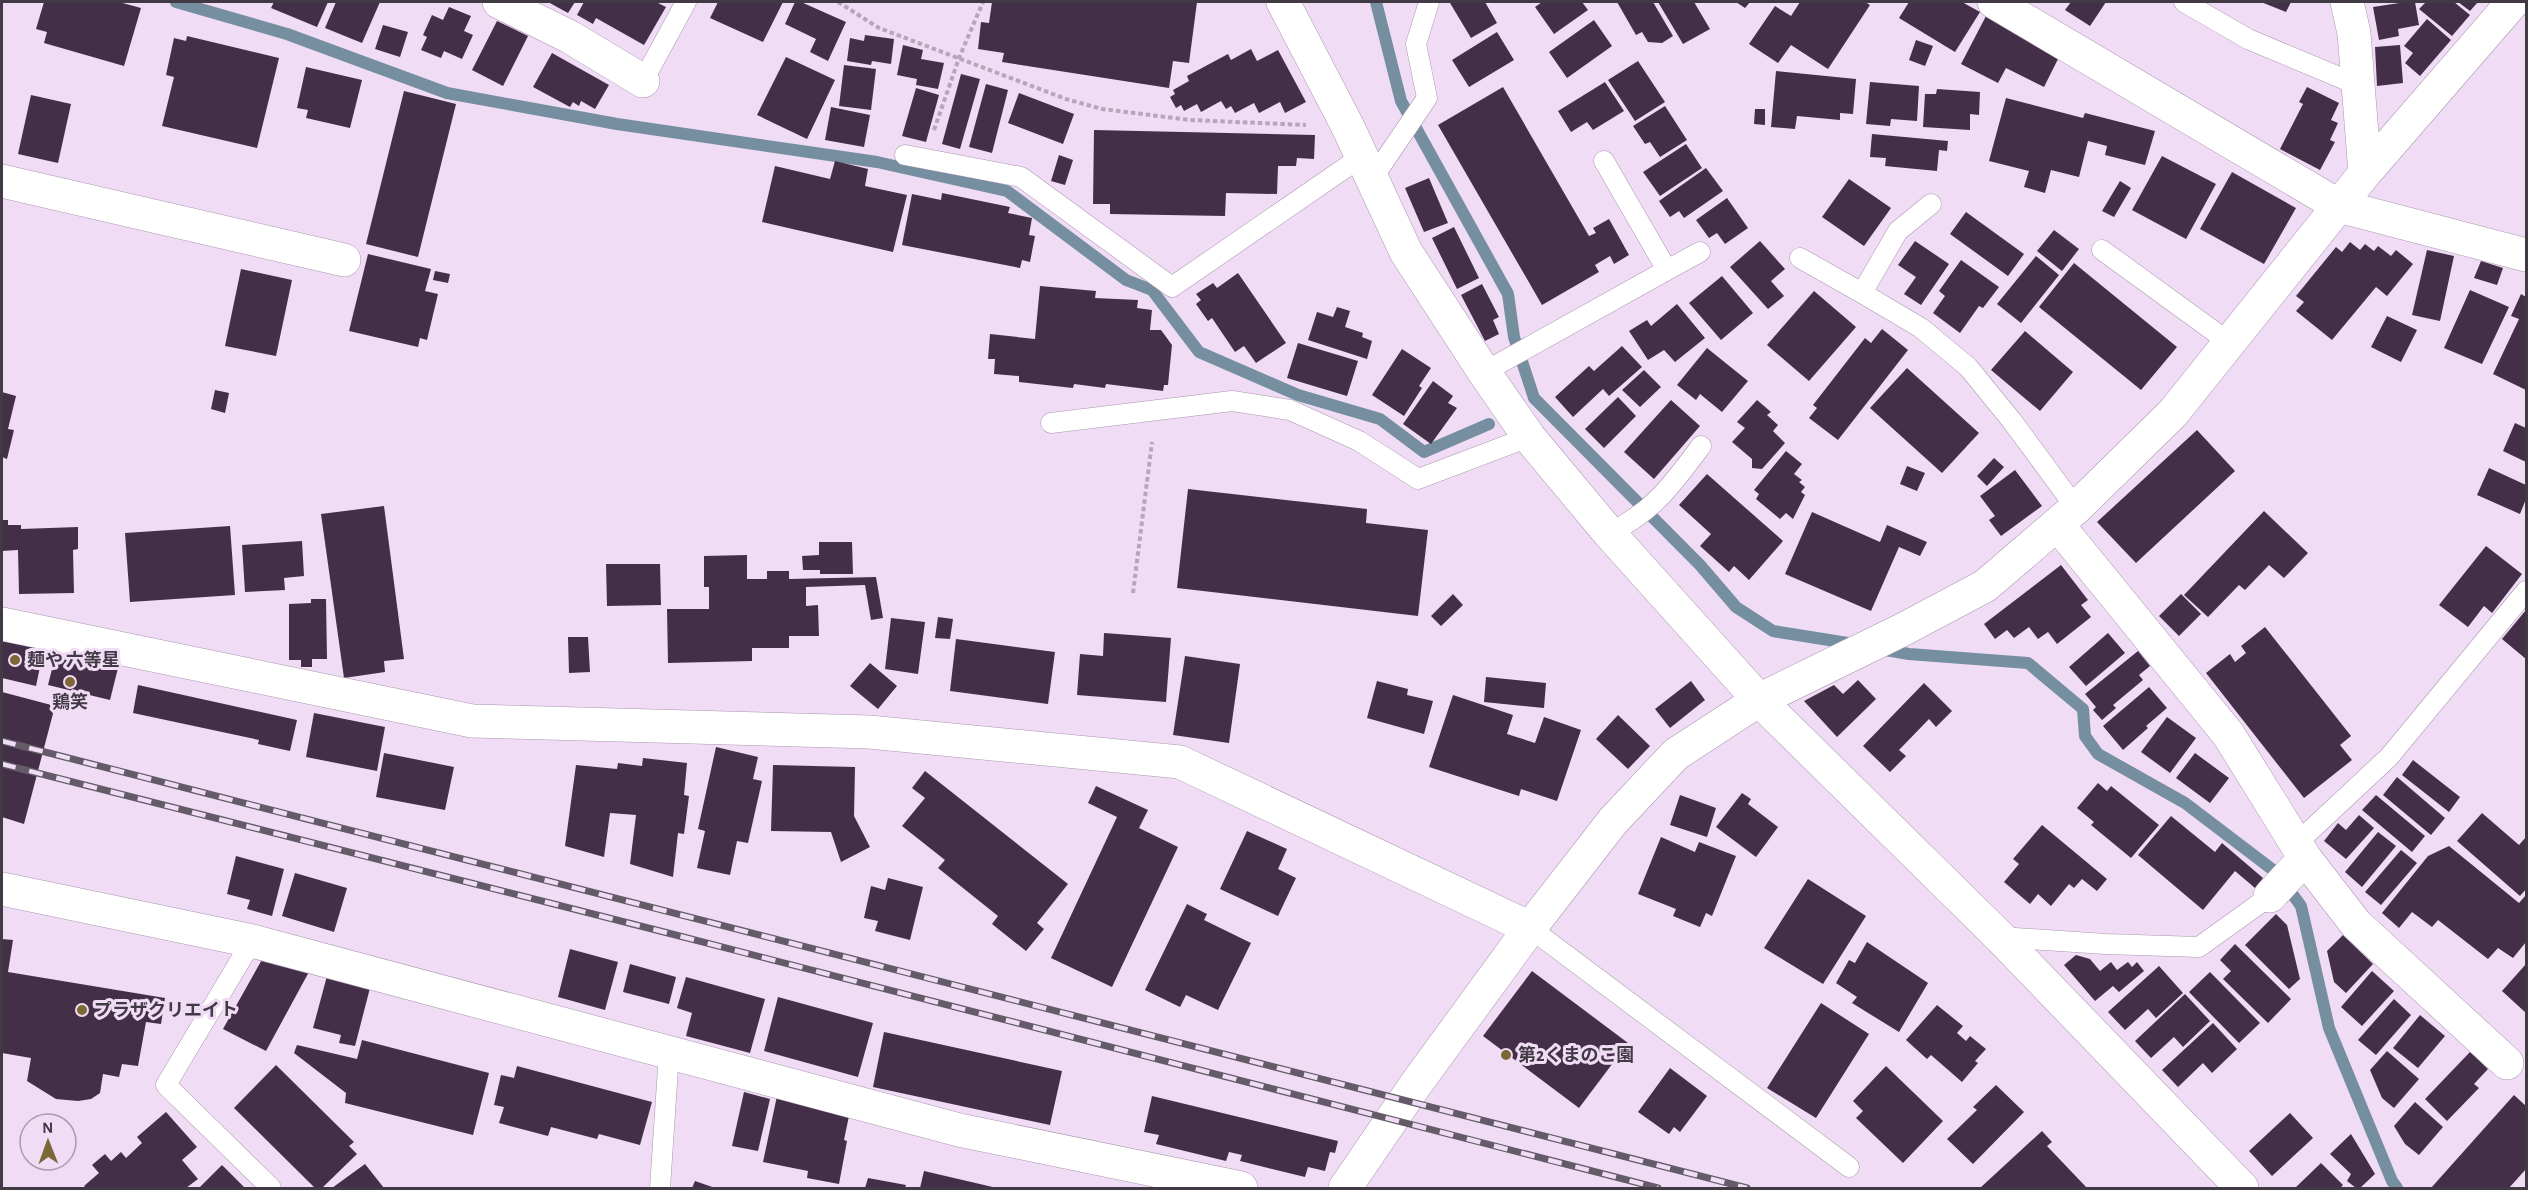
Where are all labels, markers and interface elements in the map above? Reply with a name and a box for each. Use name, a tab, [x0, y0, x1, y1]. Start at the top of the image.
place label: 麺や 六等星	[27, 650, 120, 670]
marker: 麺や 六等星	[8, 653, 22, 667]
marker: 鶏笑	[63, 675, 77, 689]
place label: 鶏笑	[52, 692, 88, 712]
place label: プラザクリエイト	[94, 1001, 238, 1020]
marker: プラザクリエイト	[75, 1003, 89, 1017]
place label: 第2くまのこ園	[1518, 1045, 1634, 1065]
marker: 第2くまのこ園	[1499, 1048, 1513, 1062]
north arrow	[18, 1112, 78, 1172]
text: N	[42, 1120, 53, 1136]

